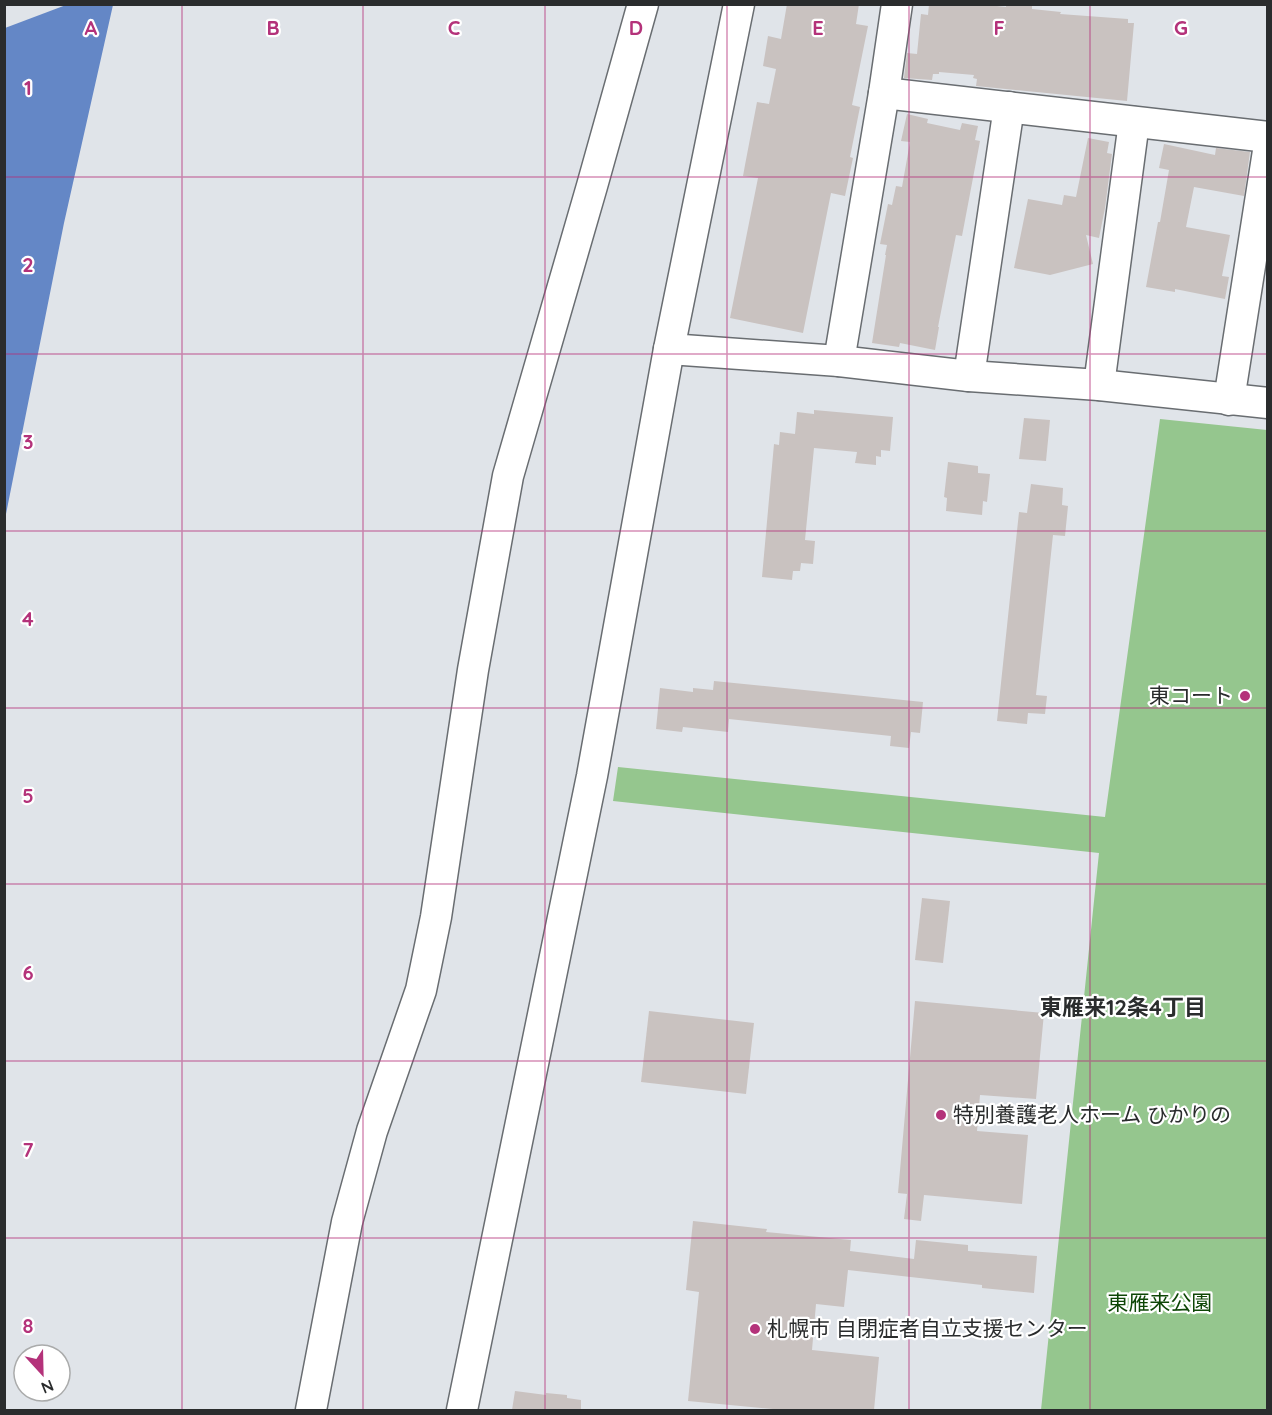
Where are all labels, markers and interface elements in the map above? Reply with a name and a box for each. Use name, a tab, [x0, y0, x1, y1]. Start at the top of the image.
text: A	[85, 15, 98, 40]
text: B	[266, 15, 280, 40]
text: C	[448, 15, 461, 40]
text: D	[629, 15, 643, 40]
text: E	[812, 15, 824, 40]
text: F	[993, 15, 1005, 40]
text: G	[1174, 15, 1188, 40]
text: 1	[24, 75, 32, 100]
text: 2	[22, 252, 34, 277]
text: 3	[23, 429, 33, 454]
text: 4	[22, 606, 34, 631]
place label: 東コート	[1149, 682, 1233, 708]
marker: 東コート	[1238, 689, 1252, 703]
text: 5	[22, 783, 34, 808]
text: 6	[22, 960, 34, 985]
district label: 東雁来12条4丁目	[1040, 993, 1206, 1021]
place label: 特別養護老人ホーム ひかりの	[953, 1101, 1231, 1127]
marker: 特別養護老人ホーム ひかりの	[934, 1108, 948, 1122]
text: 7	[23, 1137, 34, 1162]
park label: 東雁来公園	[1108, 1289, 1213, 1315]
text: 8	[23, 1313, 34, 1338]
place label: 札幌市 自閉症者自立支援センター	[767, 1315, 1088, 1341]
marker: 札幌市 自閉症者自立支援センター	[748, 1322, 762, 1336]
north arrow	[12, 1343, 72, 1403]
text: N	[38, 1375, 57, 1398]

